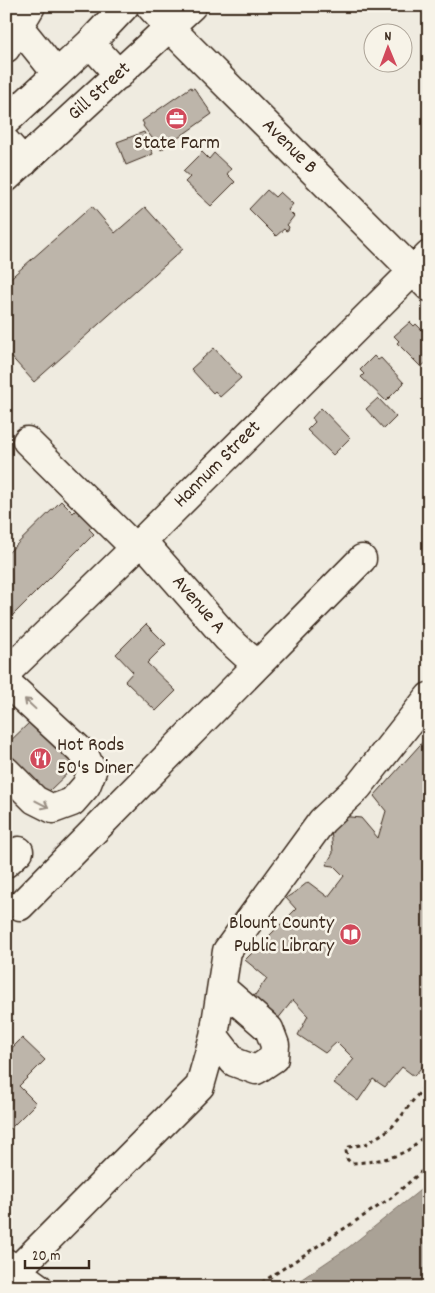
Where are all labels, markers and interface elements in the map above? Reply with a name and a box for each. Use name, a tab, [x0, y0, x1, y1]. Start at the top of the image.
north arrow	[362, 22, 412, 72]
text: N	[384, 27, 392, 47]
street label: Gill Street	[62, 56, 138, 128]
office icon: State Farm	[165, 106, 189, 130]
street label: Avenue B	[255, 113, 323, 181]
place label: State Farm	[134, 130, 220, 158]
street label: Hannum Street	[168, 415, 268, 515]
street label: Avenue A	[164, 569, 232, 641]
one-way arrow	[24, 698, 36, 710]
place label: Hot Rods 50's Diner	[57, 732, 134, 783]
restaurant icon: Hot Rods 50's Diner	[29, 746, 53, 770]
one-way arrow	[34, 800, 49, 809]
place label: Blount County Public Library	[229, 910, 335, 961]
library icon: Blount County Public Library	[338, 923, 362, 947]
scale bar	[25, 1238, 89, 1270]
text: 20 m	[32, 1246, 60, 1268]

